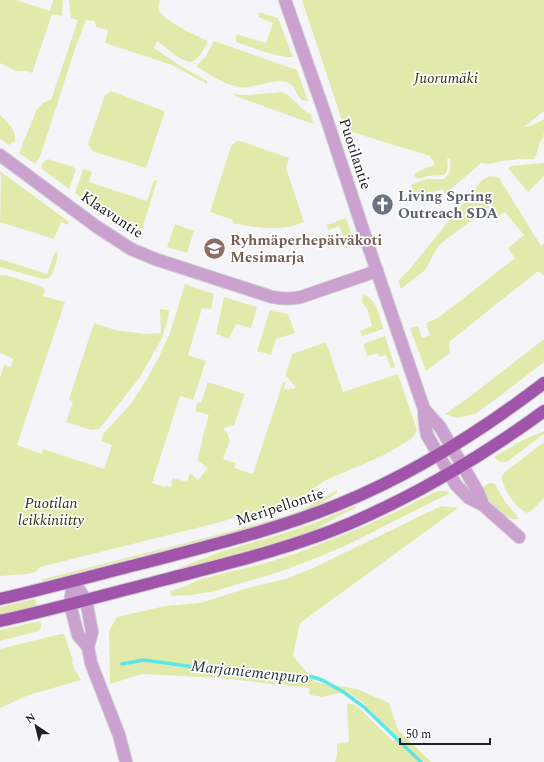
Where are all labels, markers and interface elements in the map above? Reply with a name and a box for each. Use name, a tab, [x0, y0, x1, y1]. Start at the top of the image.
park label: Juorumäki	[413, 67, 478, 90]
street label: Puotilantie	[333, 115, 377, 193]
place label: Living Spring Outreach SDA	[398, 185, 499, 225]
street label: Klaavuntie	[76, 186, 148, 244]
church icon: Living Spring Outreach SDA	[370, 192, 396, 218]
place label: Ryhmäperhepäiväkoti Mesimarja	[230, 229, 382, 269]
school or university icon: Ryhmäperhepäiväkoti Mesimarja	[201, 236, 227, 262]
street label: Meripellontie	[233, 482, 327, 532]
park label: Puotilan leikkiniitty	[18, 492, 84, 532]
water label: Marjaniemenpuro	[190, 654, 310, 690]
north arrow	[16, 706, 56, 746]
text: N	[22, 709, 39, 728]
scale bar	[400, 720, 490, 746]
text: 50 m	[406, 725, 431, 744]

